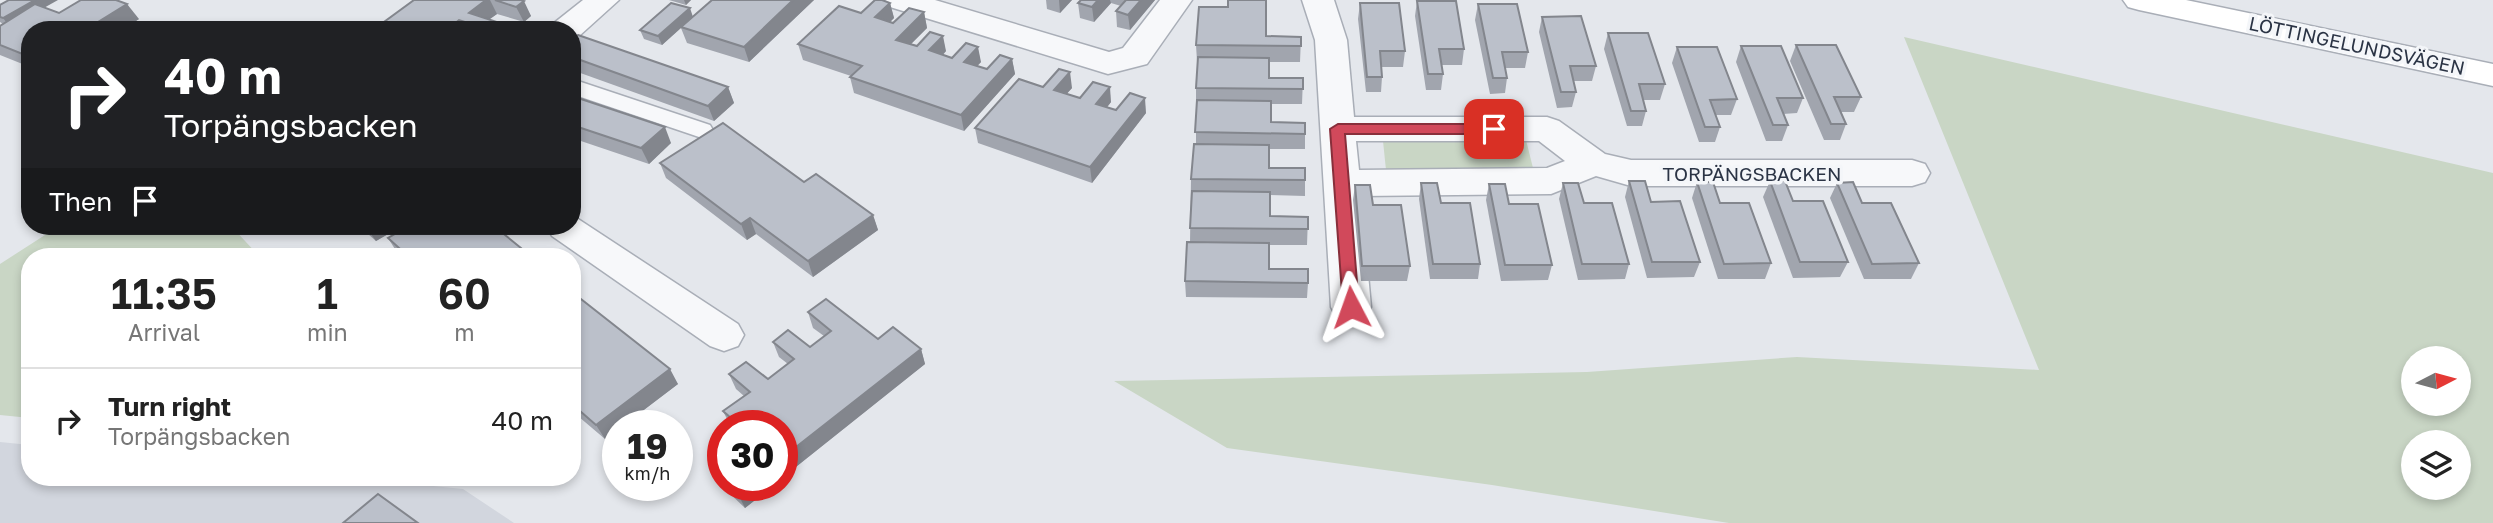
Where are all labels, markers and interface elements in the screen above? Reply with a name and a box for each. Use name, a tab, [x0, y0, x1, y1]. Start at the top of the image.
street label: LÖTTINGELUNDSVÄGEN	[2247, 11, 2467, 79]
text: 40 m	[164, 46, 282, 105]
icon: right	[49, 49, 140, 140]
pin	[1464, 99, 1524, 159]
text: Torpängsbacken	[164, 106, 418, 144]
icon: arrive	[1475, 110, 1513, 148]
street label: TORPÄNGSBACKEN	[1663, 162, 1841, 185]
icon: arrive	[126, 182, 164, 220]
text: Then	[49, 186, 112, 217]
text: 11:35	[111, 268, 217, 318]
text: 1	[317, 268, 338, 318]
text: 60	[438, 268, 491, 318]
position arrow	[1314, 270, 1388, 344]
text: Arrival	[128, 318, 200, 346]
text: min	[307, 318, 348, 346]
text: m	[454, 318, 475, 346]
north arrow	[2401, 346, 2471, 416]
map controls	[2401, 346, 2471, 500]
text: Turn right	[108, 391, 231, 422]
icon: right	[49, 402, 87, 440]
text: 40 m	[492, 405, 553, 436]
speed limit sign: 30	[707, 410, 798, 501]
text: Torpängsbacken	[108, 422, 290, 450]
text: 19	[627, 425, 668, 467]
button: layers	[2401, 430, 2471, 500]
text: km/h	[625, 462, 670, 484]

